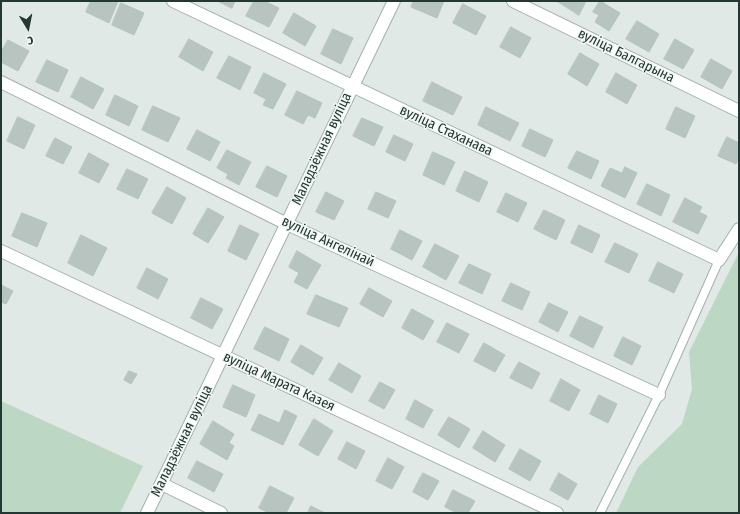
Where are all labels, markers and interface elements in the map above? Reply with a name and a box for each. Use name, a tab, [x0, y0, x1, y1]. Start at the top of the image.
north arrow	[8, 8, 48, 48]
street label: вуліца Балгарына	[575, 25, 677, 87]
text: С	[26, 33, 34, 47]
street label: Маладзёжная вуліца	[289, 90, 355, 208]
street label: вуліца Стаханава	[397, 102, 495, 160]
street label: вуліца Ангелінай	[279, 213, 377, 271]
street label: вуліца Марата Казея	[220, 349, 338, 415]
street label: Маладзёжная вуліца	[148, 382, 216, 500]

